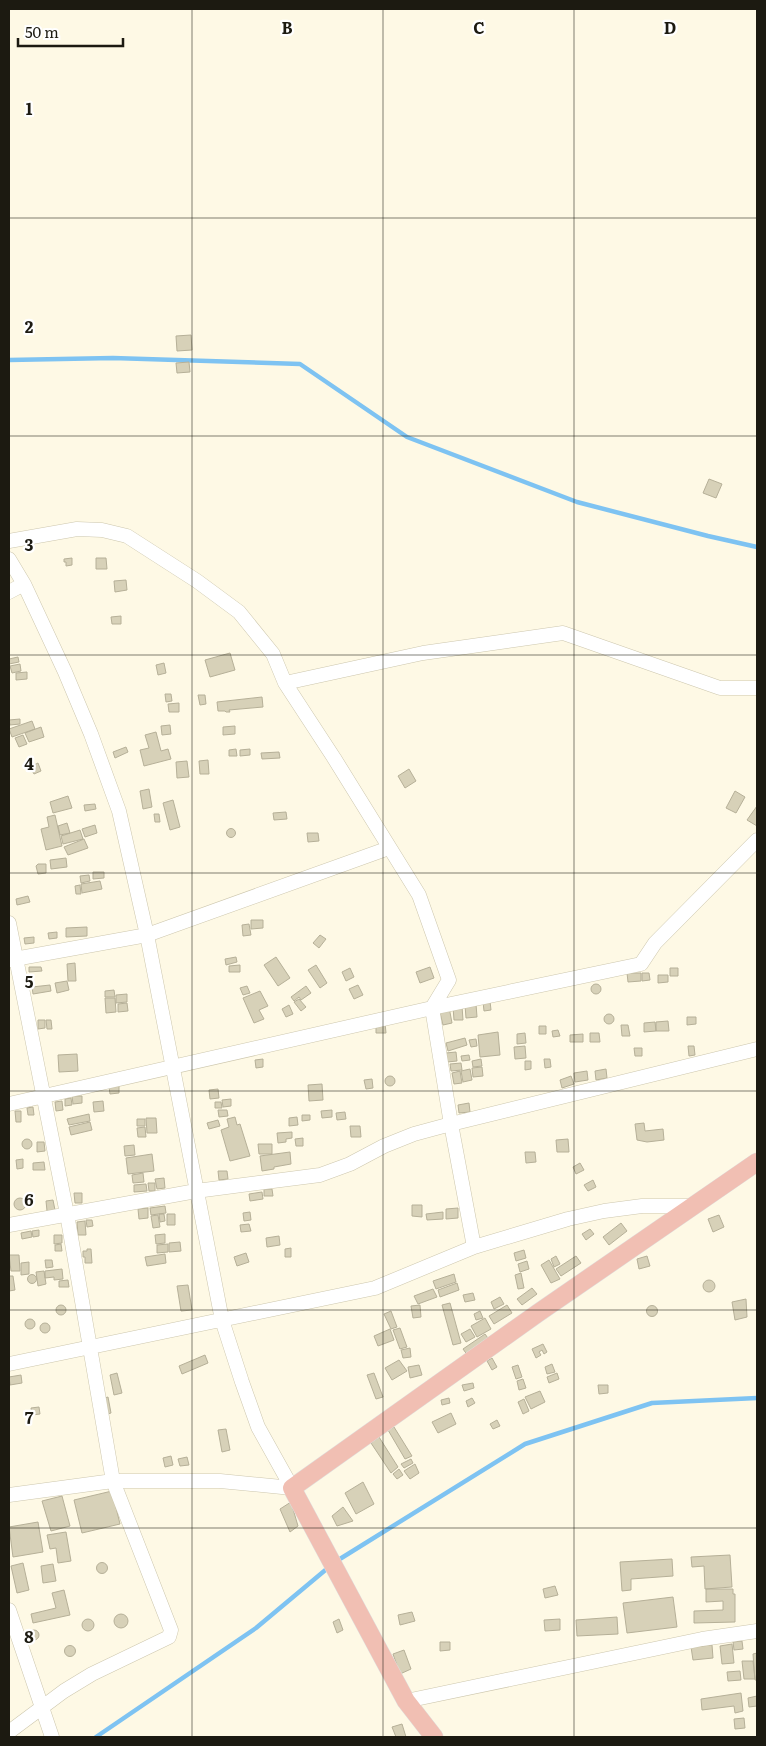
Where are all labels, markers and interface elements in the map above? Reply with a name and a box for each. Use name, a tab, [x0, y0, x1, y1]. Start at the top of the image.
scale bar	[18, 15, 122, 47]
text: B	[281, 15, 293, 39]
text: C	[473, 15, 485, 39]
text: D	[664, 15, 676, 39]
text: 50 m	[25, 20, 59, 43]
text: 1	[26, 96, 33, 120]
text: 2	[25, 314, 34, 338]
text: 3	[25, 532, 34, 556]
text: 4	[24, 751, 34, 775]
text: 5	[25, 969, 34, 993]
text: 6	[24, 1187, 34, 1211]
text: 7	[25, 1405, 34, 1429]
text: 8	[24, 1624, 34, 1648]

